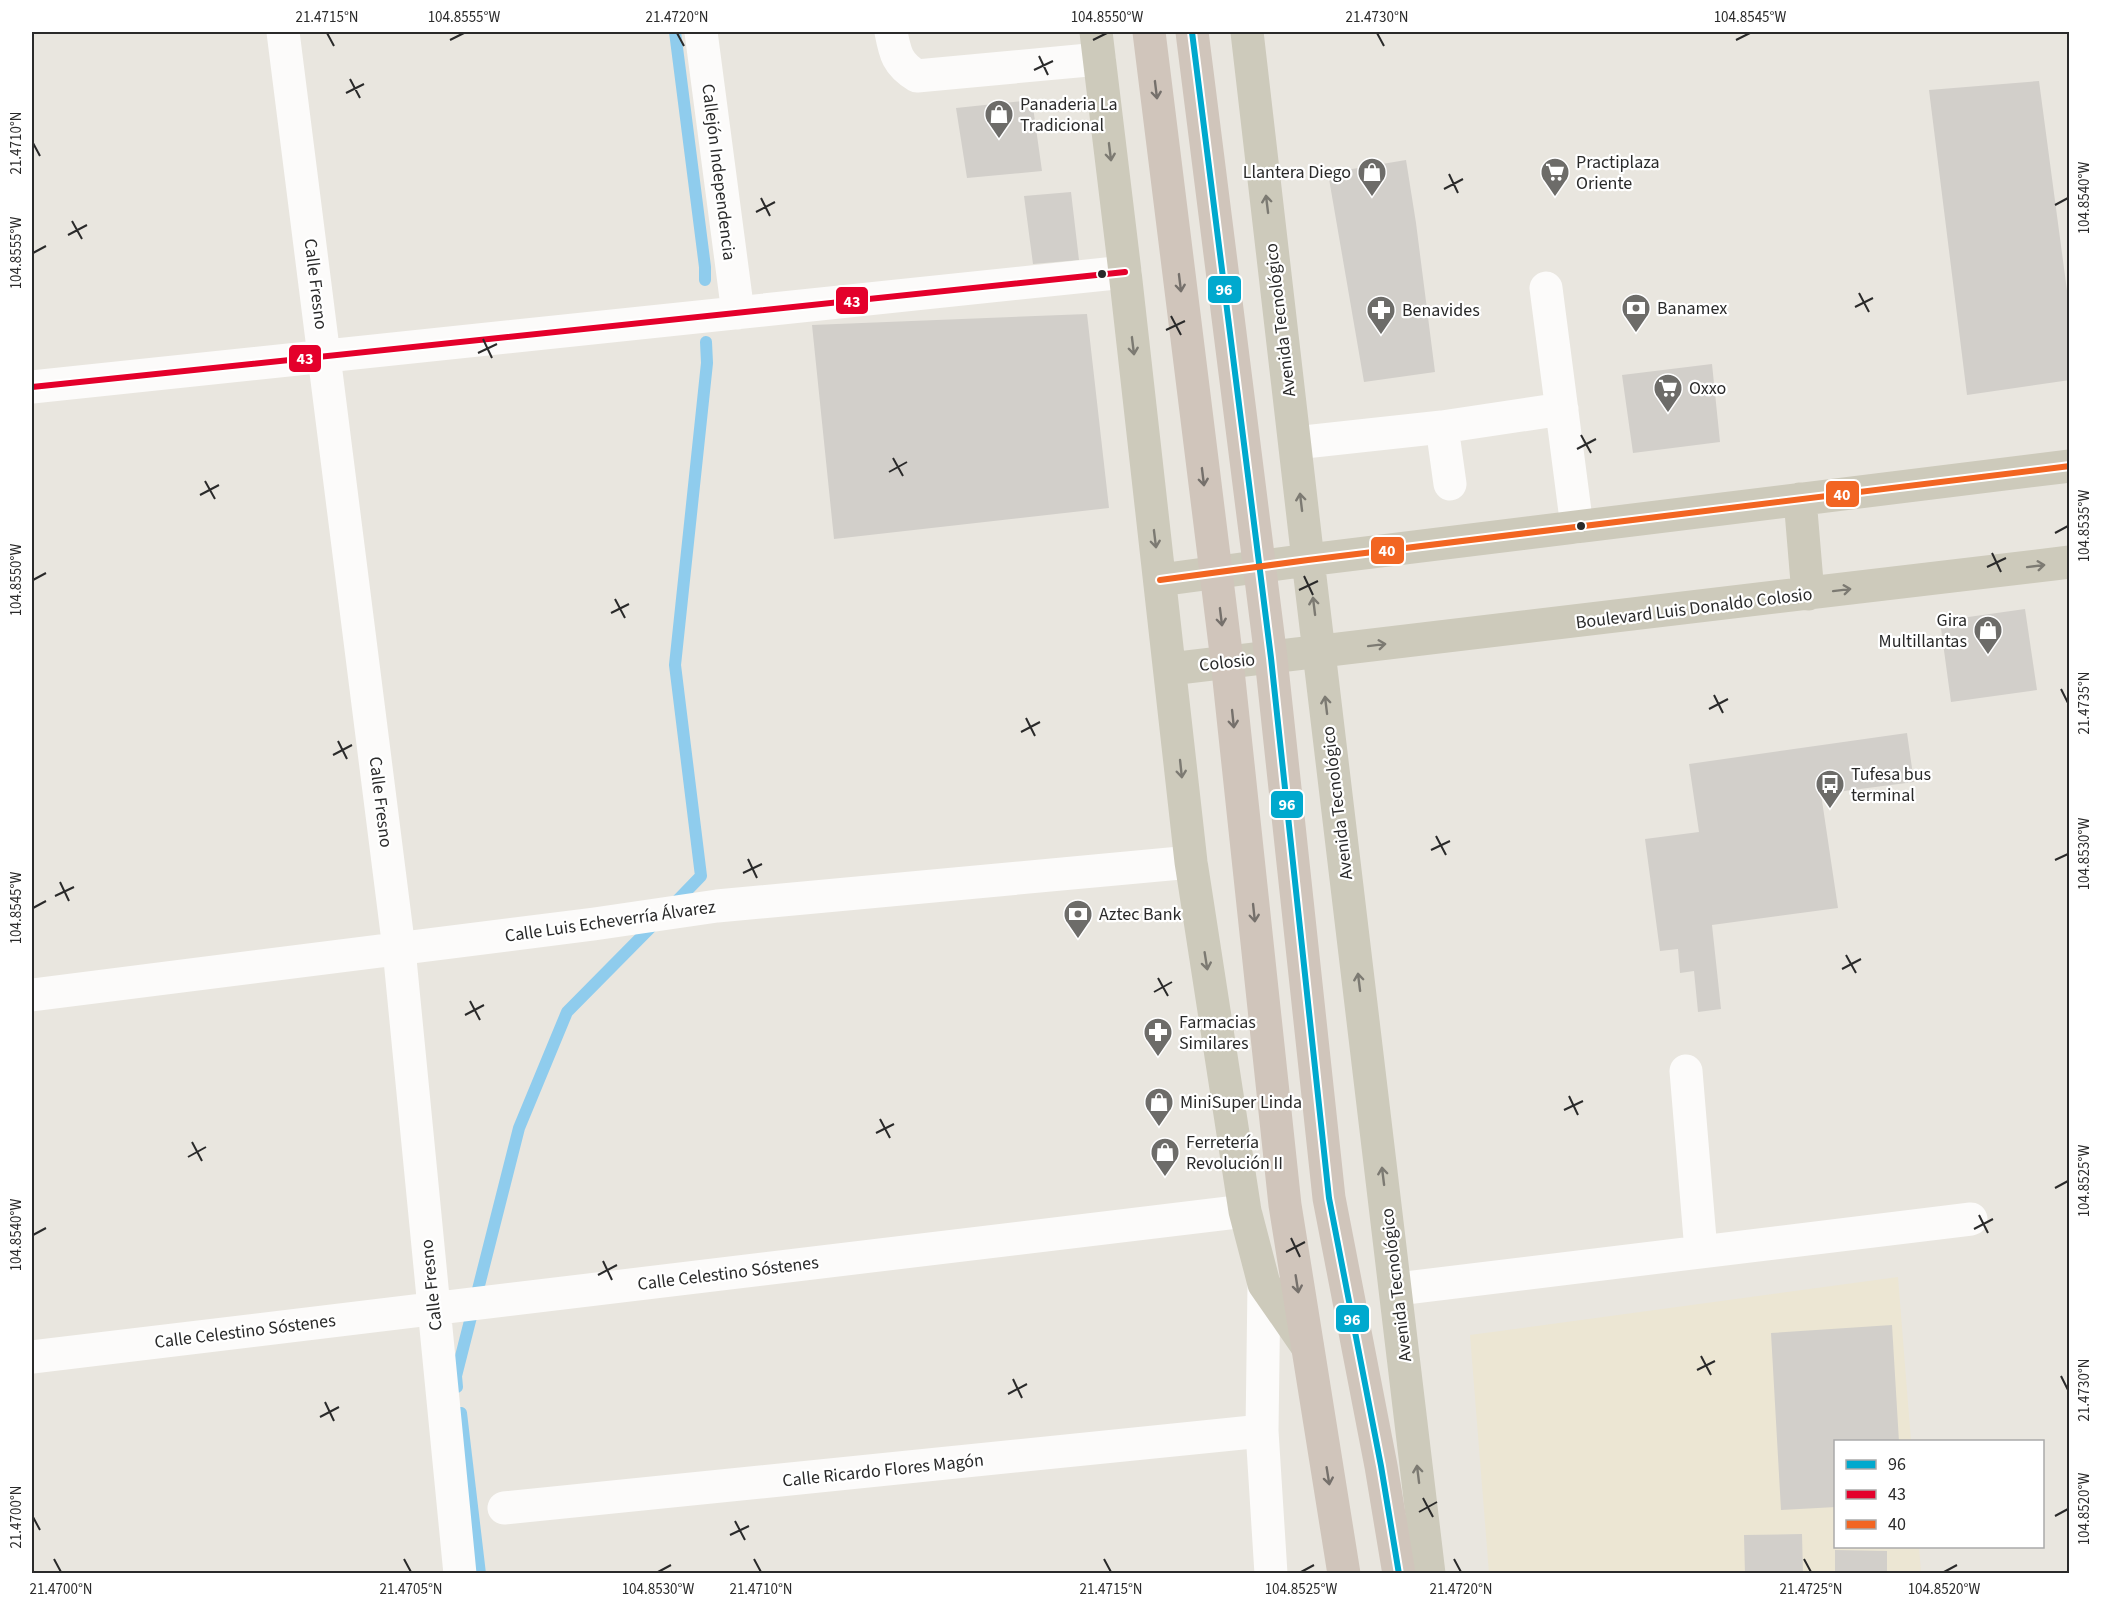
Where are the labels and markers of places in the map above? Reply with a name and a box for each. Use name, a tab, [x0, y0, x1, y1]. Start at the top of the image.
place label: Panaderia La Tradicional	[1020, 92, 1118, 138]
shop icon: Panaderia La Tradicional	[983, 98, 1015, 140]
place label: Practiplaza Oriente	[1576, 150, 1660, 196]
shop icon: Llantera Diego	[1356, 156, 1388, 198]
supermarket icon: Practiplaza Oriente	[1539, 156, 1571, 198]
place label: Llantera Diego	[1243, 160, 1351, 185]
unlabelled marker	[1096, 268, 1108, 280]
bank icon: Banamex	[1620, 292, 1652, 334]
pharmacy icon: Benavides	[1365, 294, 1397, 336]
place label: Banamex	[1657, 296, 1727, 321]
place label: Benavides	[1402, 298, 1480, 323]
supermarket icon: Oxxo	[1652, 372, 1684, 414]
place label: Oxxo	[1689, 376, 1726, 401]
unlabelled marker	[1575, 520, 1587, 532]
place label: Gira Multillantas	[1879, 608, 1967, 654]
shop icon: Gira Multillantas	[1972, 614, 2004, 656]
place label: Tufesa bus terminal	[1851, 762, 1931, 808]
bus stop icon: Tufesa bus terminal	[1814, 768, 1846, 810]
bank icon: Aztec Bank	[1062, 898, 1094, 940]
place label: Aztec Bank	[1099, 902, 1181, 927]
place label: Farmacias Similares	[1179, 1010, 1256, 1056]
pharmacy icon: Farmacias Similares	[1142, 1016, 1174, 1058]
shop icon: MiniSuper Linda	[1143, 1086, 1175, 1128]
place label: MiniSuper Linda	[1180, 1090, 1302, 1115]
place label: Ferretería Revolución II	[1186, 1130, 1283, 1176]
shop icon: Ferretería Revolución II	[1149, 1136, 1181, 1178]

